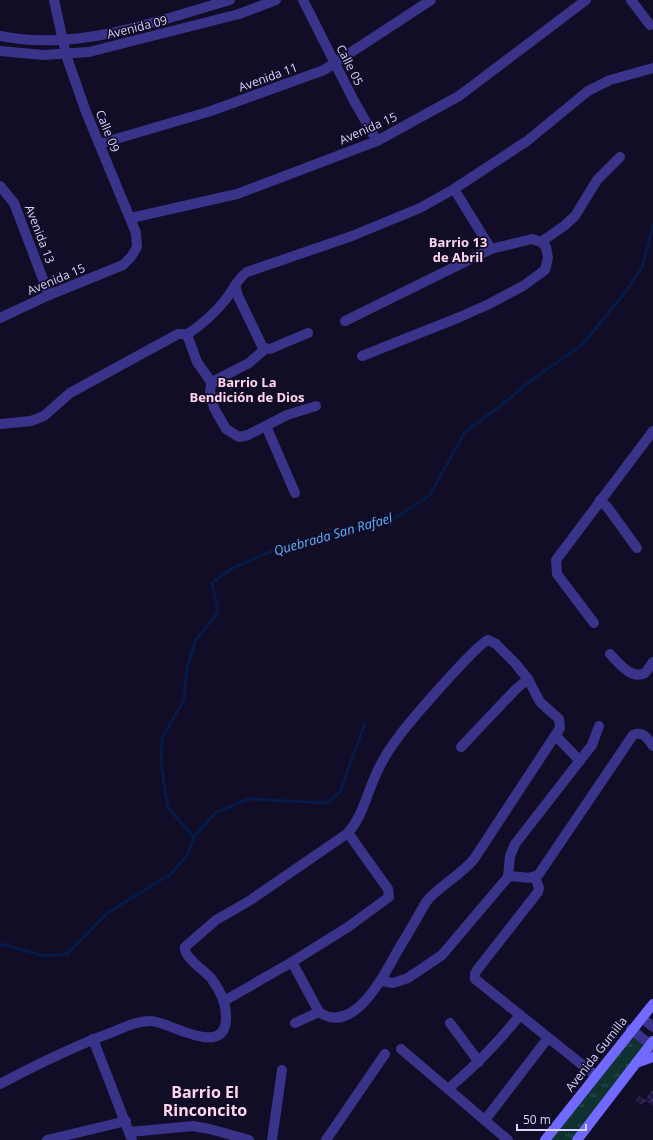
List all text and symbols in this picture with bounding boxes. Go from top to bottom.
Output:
street label: Avenida 09 [105,11,169,43]
street label: Calle 05 [332,42,368,89]
street label: Avenida 11 [236,58,300,96]
street label: Calle 09 [92,107,124,155]
street label: Avenida 15 [336,108,400,148]
street label: Avenida 13 [21,202,59,266]
district label: Barrio 13 de Abril [429,233,487,266]
street label: Avenida 15 [24,259,88,299]
district label: Barrio La Bendición de Dios [189,373,305,406]
water label: Quebrada San Rafael [272,508,395,560]
street label: Avenida Gumilla [561,1013,631,1095]
district label: Barrio El Rinconcito [163,1081,247,1121]
scale bar [517,1106,586,1132]
text: 50 m [523,1111,551,1128]

